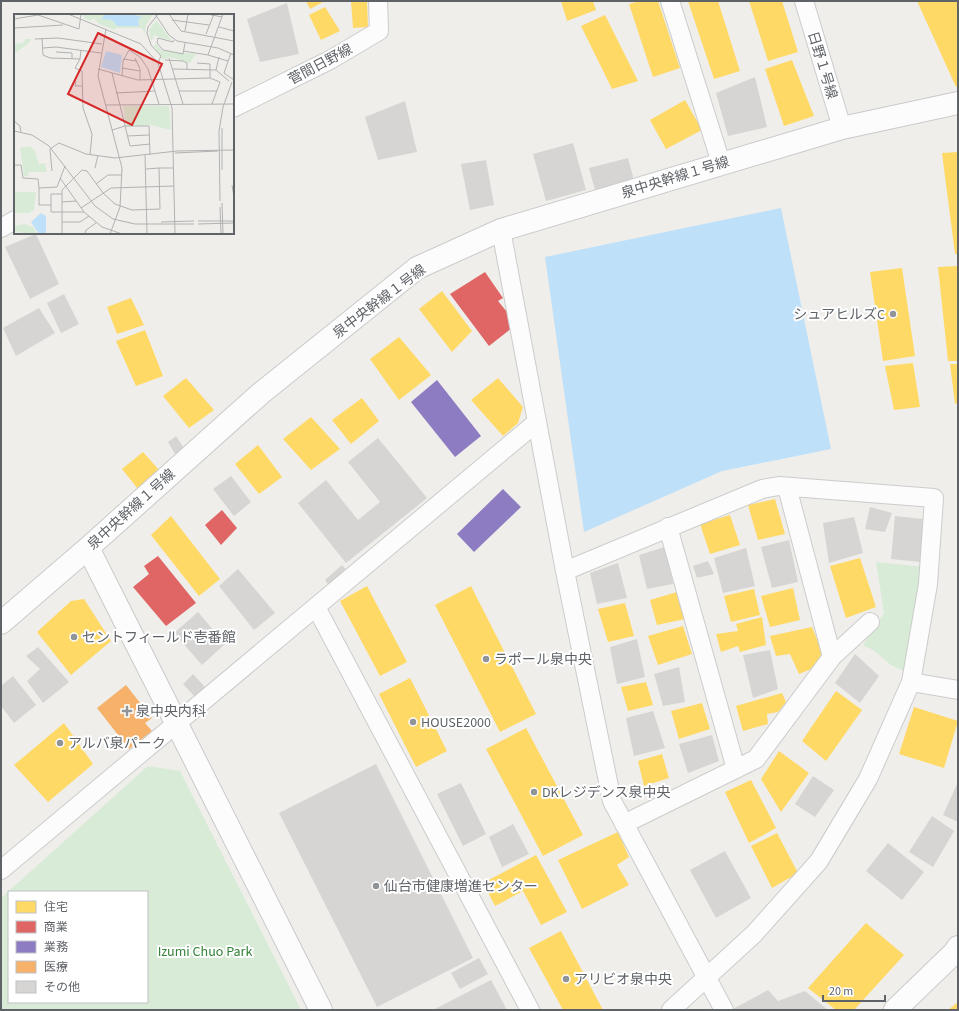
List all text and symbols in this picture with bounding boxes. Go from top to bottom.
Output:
inset map [14,14,234,234]
street label: 日野１号線 [802,29,842,102]
street label: 菅間日野線 [285,40,356,90]
street label: 泉中央幹線１号線 [619,152,732,204]
street label: 泉中央幹線１号線 [329,260,430,343]
place label: シュアヒルズC [793,305,885,325]
marker: シュアヒルズC [888,309,898,319]
street label: 泉中央幹線１号線 [83,465,180,555]
place label: セントフィールド壱番館 [82,628,236,648]
marker: セントフィールド壱番館 [69,632,79,642]
place label: ラポール泉中央 [494,650,592,670]
marker: ラポール泉中央 [481,654,491,664]
place label: 泉中央内科 [136,702,206,722]
marker: 泉中央内科 [121,705,133,717]
place label: HOUSE2000 [421,713,491,733]
marker: HOUSE2000 [408,717,418,727]
place label: アルバ泉パーク [68,734,166,754]
marker: アルバ泉パーク [55,738,65,748]
place label: DKレジデンス泉中央 [542,783,670,803]
marker: DKレジデンス泉中央 [529,787,539,797]
place label: 仙台市健康増進センター [384,877,538,897]
marker: 仙台市健康増進センター [371,881,381,891]
legend [8,891,148,1003]
text: 住宅 [44,899,68,916]
text: 商業 [44,919,68,936]
text: 業務 [44,939,68,956]
park label: Izumi Chuo Park [158,942,252,962]
text: 医療 [44,959,68,976]
place label: アリビオ泉中央 [574,970,672,990]
marker: アリビオ泉中央 [561,974,571,984]
scale bar [823,977,885,1003]
text: その他 [44,979,80,996]
text: 20 m [829,983,853,1000]

